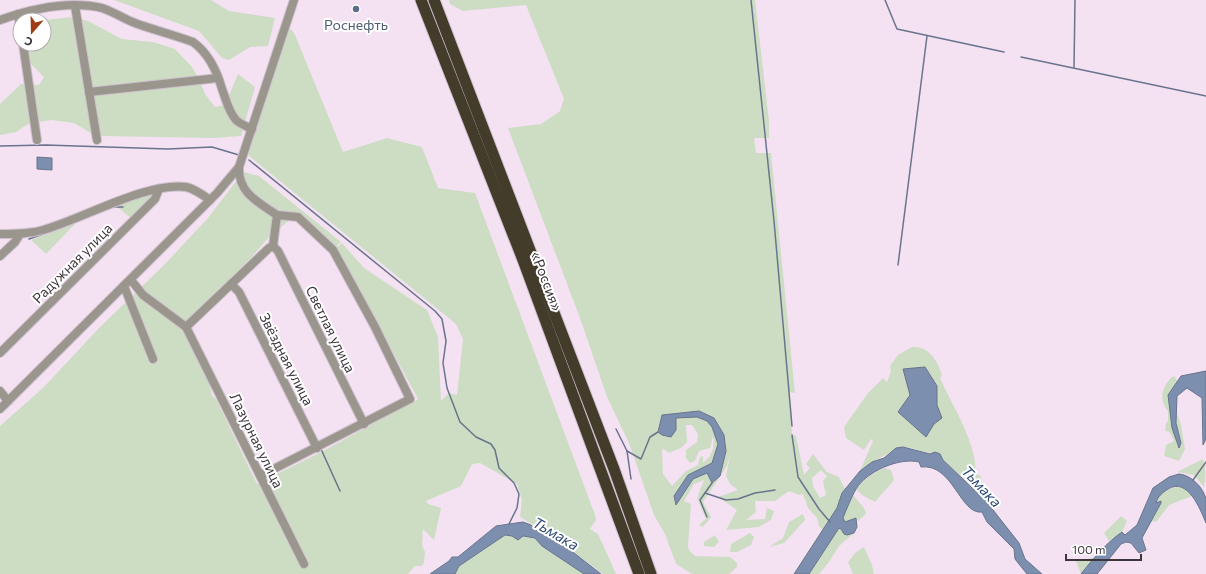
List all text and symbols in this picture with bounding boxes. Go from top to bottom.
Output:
marker: Роснефть [351,4,361,14]
north arrow [12,12,52,52]
place label: Роснефть [324,16,388,33]
text: С [22,34,34,49]
street label: Радужная улица [28,219,116,307]
street label: «Россия» [528,249,566,313]
street label: Светлая улица [303,283,359,375]
street label: Звёздная улица [256,310,318,408]
street label: Лазурная улица [227,390,287,490]
water label: Тьмака [958,461,1006,511]
water label: Тьмака [530,513,582,553]
scale bar [1066,536,1141,562]
text: 100 m [1072,542,1106,556]

